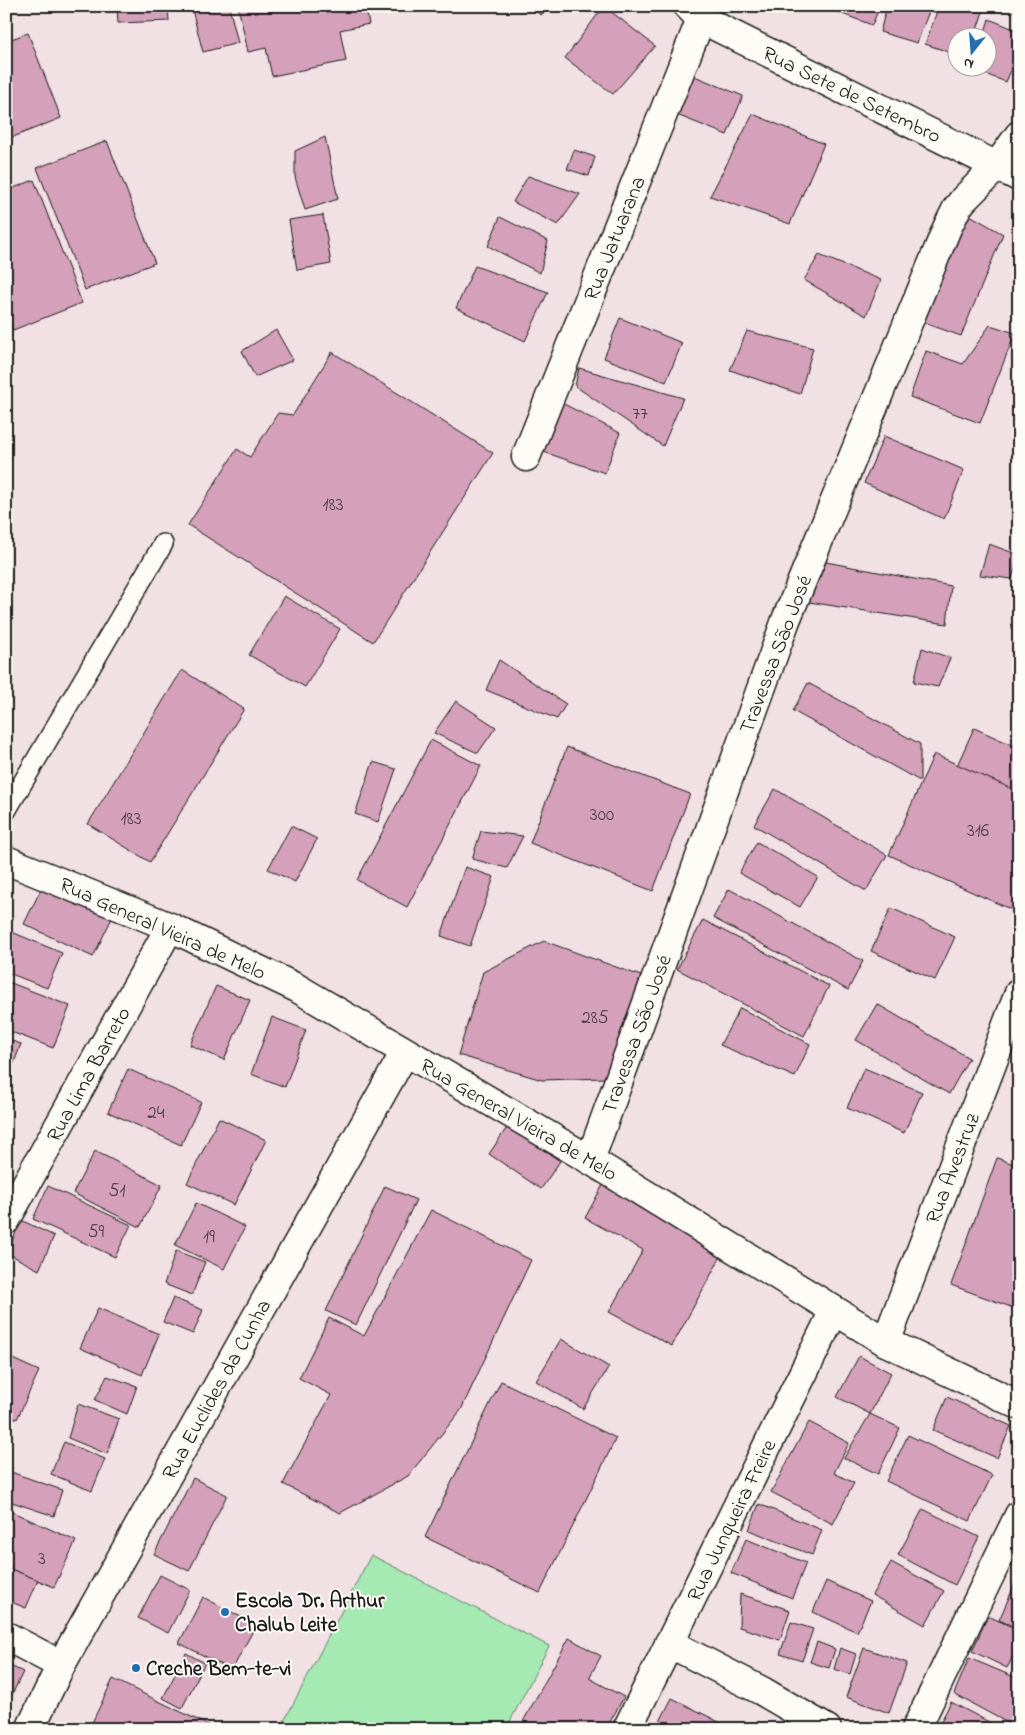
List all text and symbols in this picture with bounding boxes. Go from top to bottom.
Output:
north arrow [948,28,998,78]
street label: Rua Sete de Setembro [757,39,946,152]
text: N [961,52,976,74]
street label: Rua Jatuarana [577,172,654,305]
house number: 77 [632,401,648,428]
house number: 183 [322,492,344,519]
street label: Travessa São José [733,571,821,738]
house number: 300 [590,802,614,829]
house number: 183 [120,806,142,833]
house number: 316 [967,818,989,845]
street label: Rua General Vieira de Melo [54,871,270,989]
street label: Travessa São José [595,950,681,1119]
street label: Rua Lima Barreto [40,1002,139,1148]
house number: 285 [581,1005,609,1032]
street label: Rua General Vieira de Melo [414,1052,622,1190]
house number: 24 [147,1100,165,1127]
street label: Rua Avestruz [919,1109,989,1228]
house number: 51 [109,1178,125,1205]
house number: 59 [88,1219,105,1246]
house number: 19 [203,1224,215,1251]
street label: Rua Euclides da Cunha [156,1294,280,1486]
street label: Rua Junqueira Freire [680,1434,785,1607]
house number: 3 [38,1546,46,1573]
place label: Escola Dr. Arthur Chalub Leite [235,1587,385,1641]
marker: Escola Dr. Arthur Chalub Leite [219,1606,231,1618]
place label: Creche Bem-te-vi [146,1655,292,1685]
marker: Creche Bem-te-vi [130,1662,142,1674]

